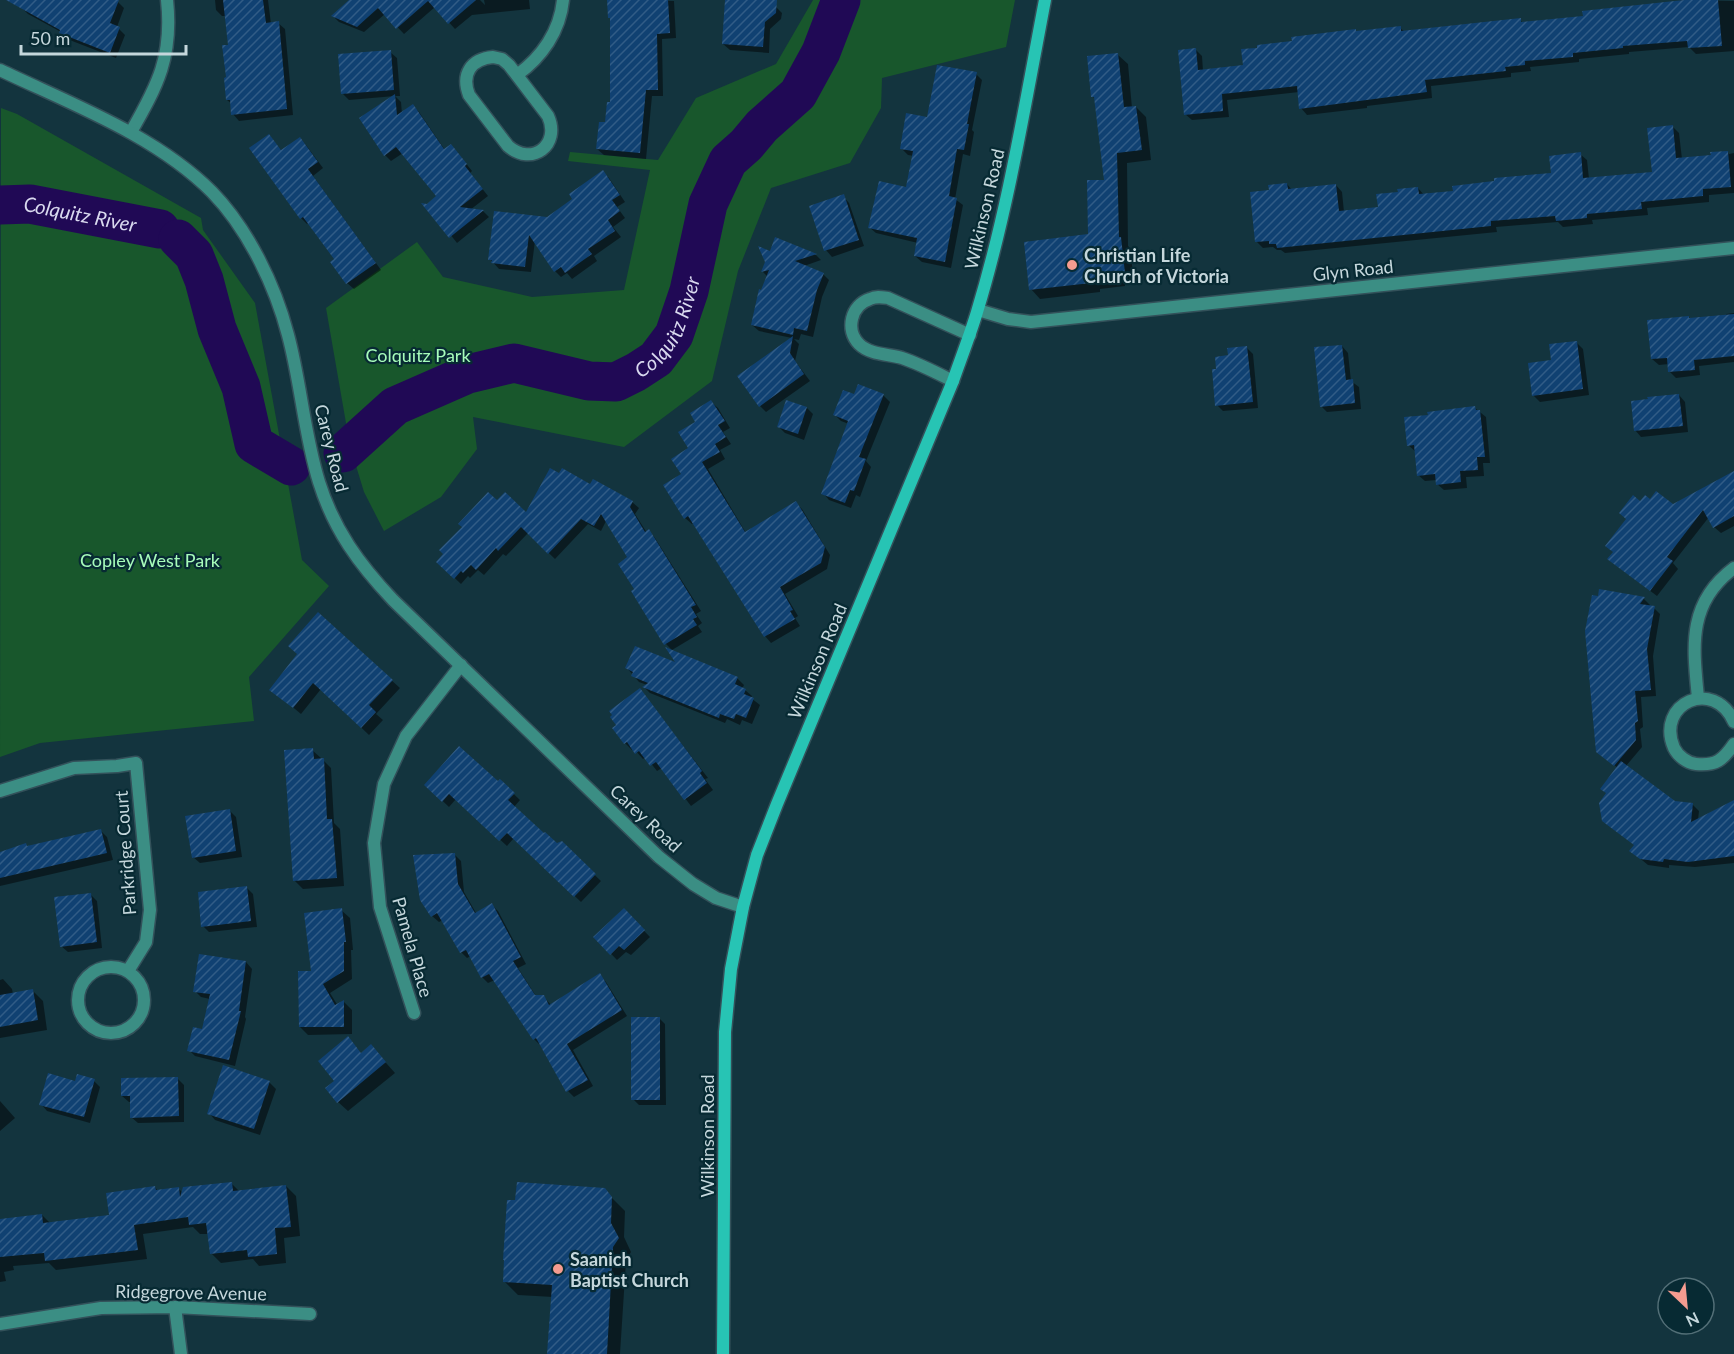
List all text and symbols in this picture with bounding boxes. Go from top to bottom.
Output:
scale bar [21,18,186,56]
text: 50 m [30,27,70,49]
street label: Wilkinson Road [959,146,1009,272]
water label: Colquitz River [23,192,140,236]
place label: Christian Life Church of Victoria [1084,244,1229,287]
street label: Glyn Road [1311,255,1395,285]
marker: Christian Life Church of Victoria [1065,258,1079,272]
water label: Colquitz River [629,273,704,382]
park label: Colquitz Park [365,344,471,366]
street label: Carey Road [310,402,354,494]
park label: Copley West Park [80,549,221,571]
street label: Wilkinson Road [783,600,851,722]
street label: Carey Road [606,779,686,857]
street label: Parkridge Court [110,790,140,916]
street label: Pamela Place [388,894,438,1000]
street label: Wilkinson Road [696,1074,718,1198]
place label: Saanich Baptist Church [570,1248,689,1291]
marker: Saanich Baptist Church [551,1262,565,1276]
north arrow [1656,1276,1716,1336]
street label: Ridgegrove Avenue [115,1280,267,1304]
text: N [1683,1309,1702,1331]

